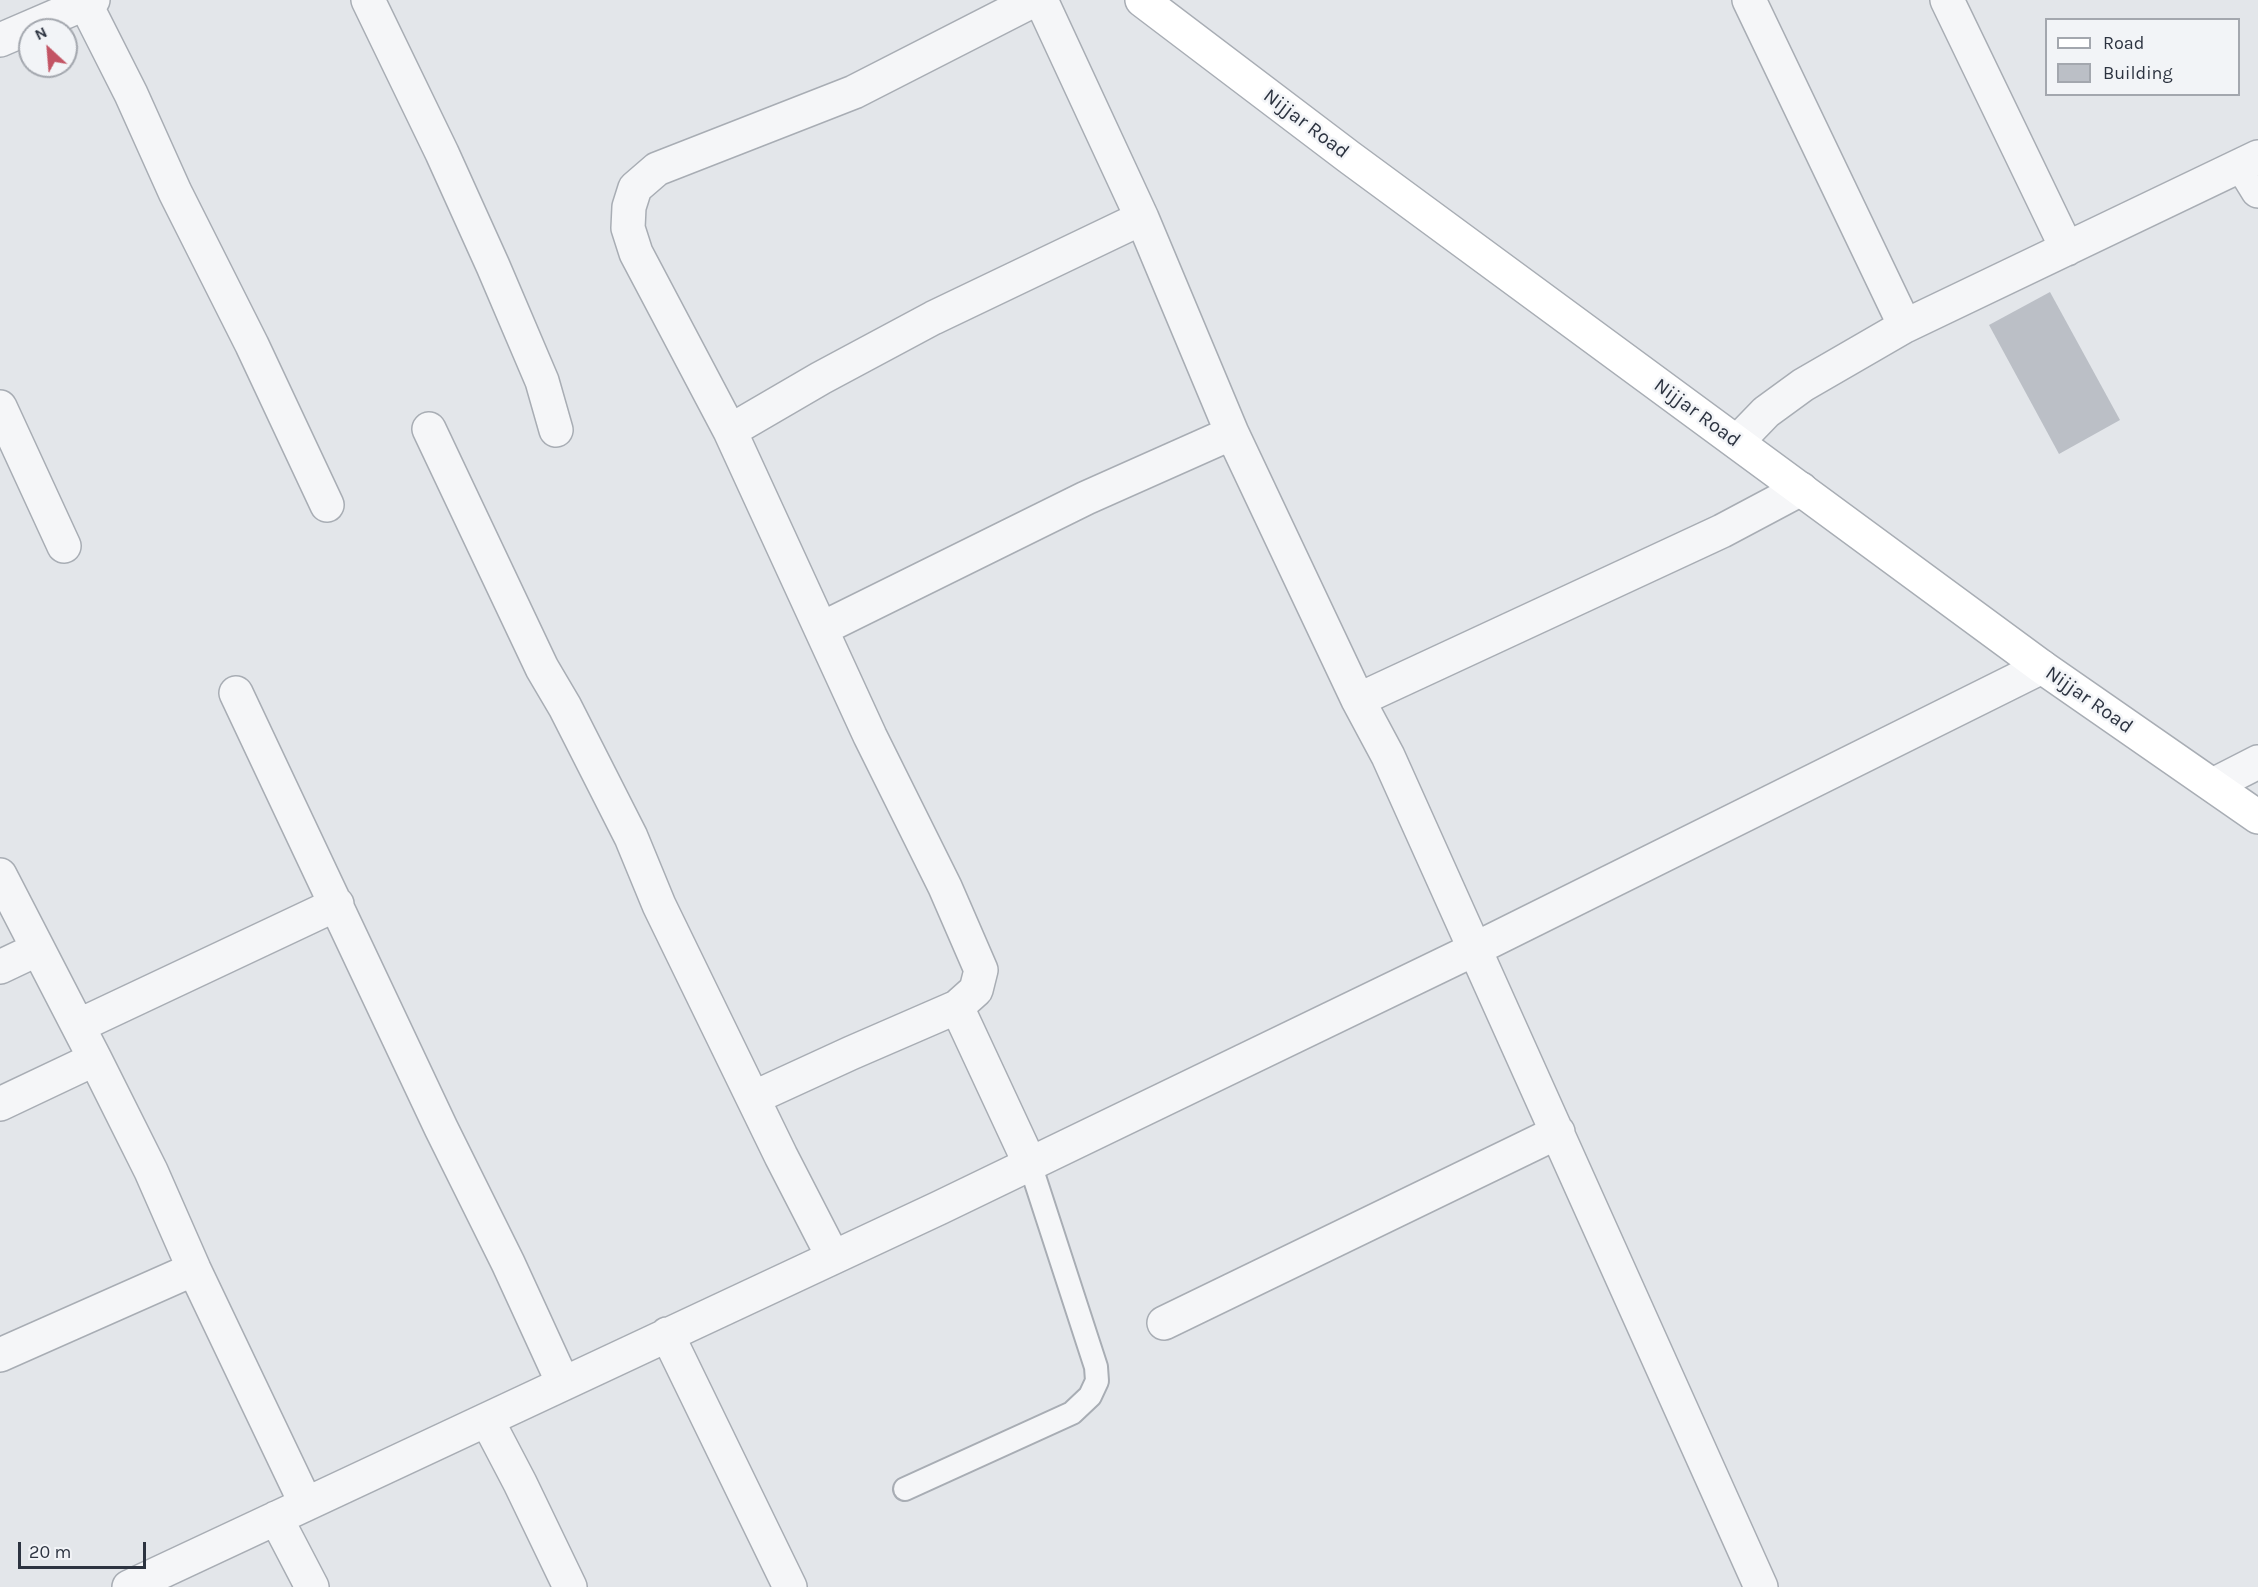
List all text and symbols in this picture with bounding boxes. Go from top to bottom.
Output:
north arrow [18,18,78,78]
legend [2045,18,2240,96]
text: N [31,22,50,44]
text: Road [2103,32,2144,54]
text: Building [2103,62,2173,84]
street label: Nijjar Road [1258,84,1354,164]
street label: Nijjar Road [1649,374,1745,452]
street label: Nijjar Road [2041,661,2137,739]
scale bar [21,1530,148,1568]
text: 20 m [29,1541,71,1563]

